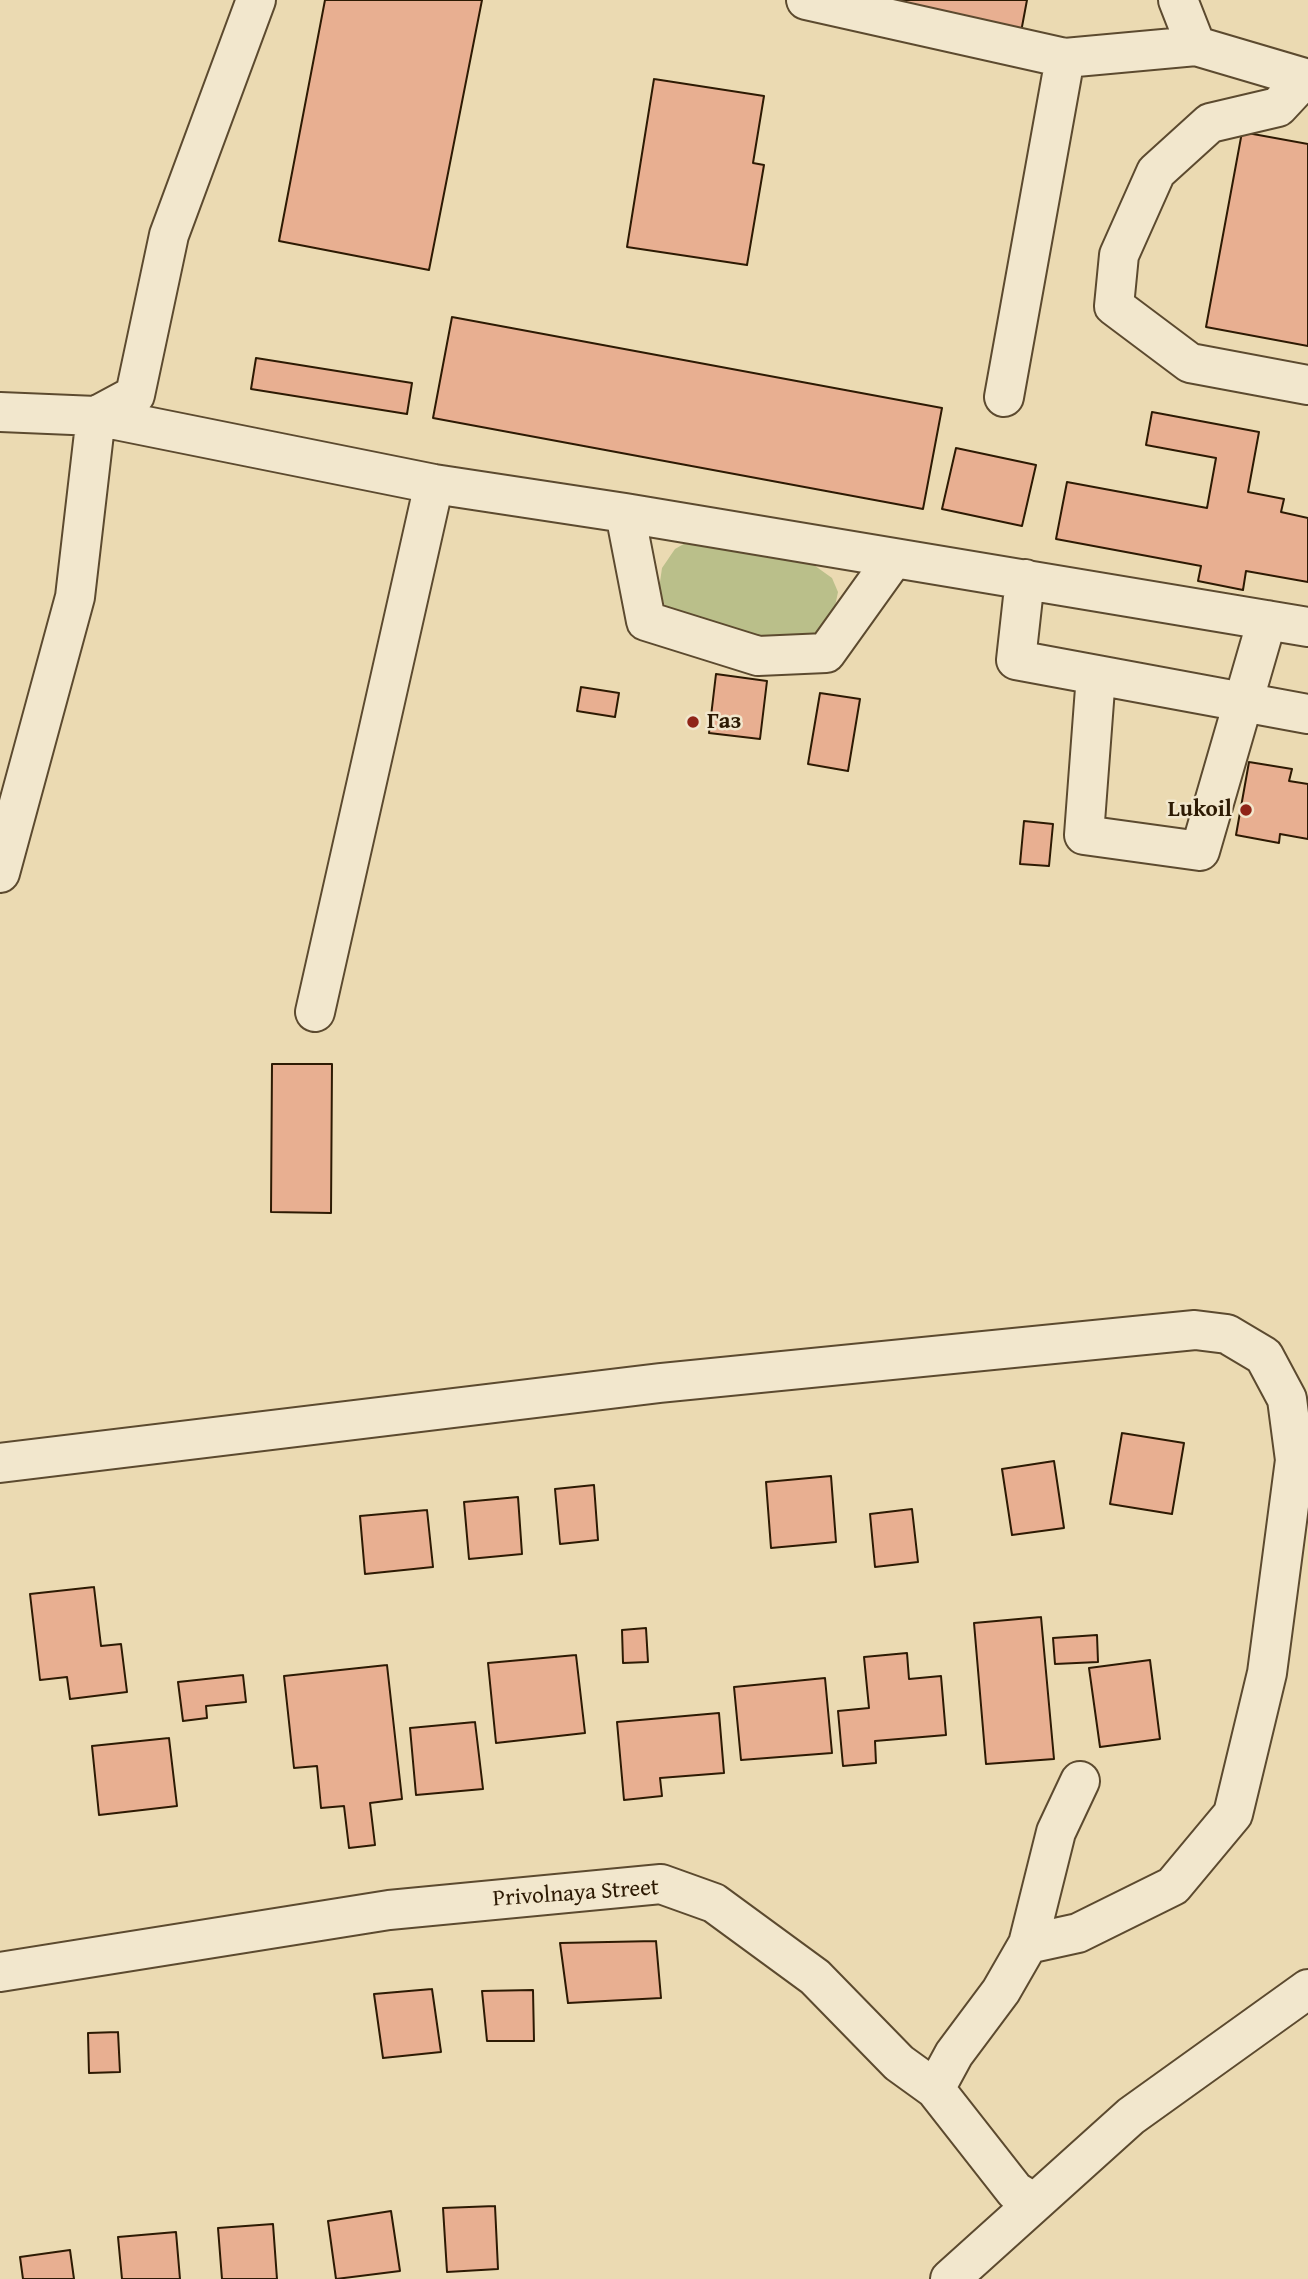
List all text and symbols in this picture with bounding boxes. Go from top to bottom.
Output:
place label: Газ [707,708,742,736]
marker: Газ [685,714,701,730]
place label: Lukoil [1168,796,1232,824]
marker: Lukoil [1238,802,1254,818]
street label: Privolnaya Street [492,1874,660,1914]

